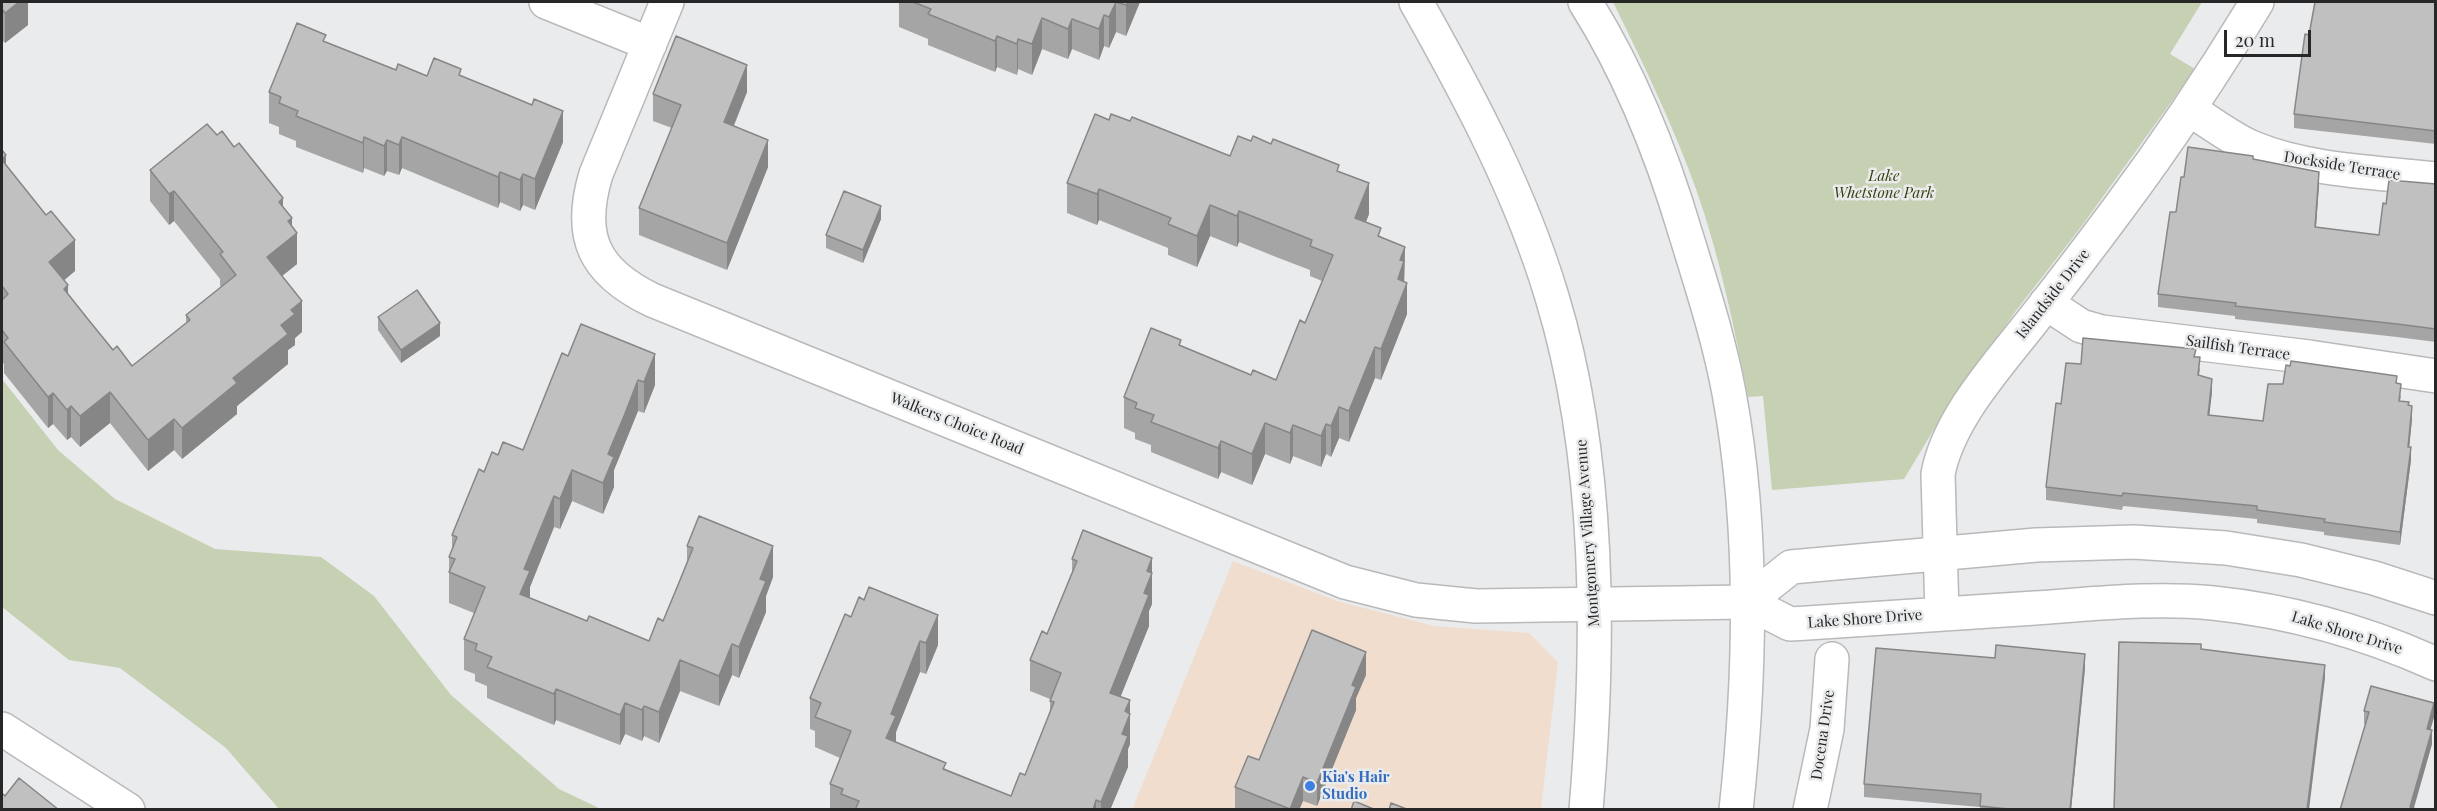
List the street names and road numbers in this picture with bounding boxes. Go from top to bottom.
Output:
street label: Dockside Terrace [2282,148,2402,184]
street label: Islandside Drive [2012,246,2094,342]
street label: Sailfish Terrace [2185,332,2291,364]
street label: Walkers Choice Road [888,389,1026,459]
street label: Montgomery Village Avenue [1572,439,1604,627]
street label: Lake Shore Drive [1807,606,1923,632]
street label: Lake Shore Drive [2289,608,2405,658]
street label: Docena Drive [1808,689,1838,781]

